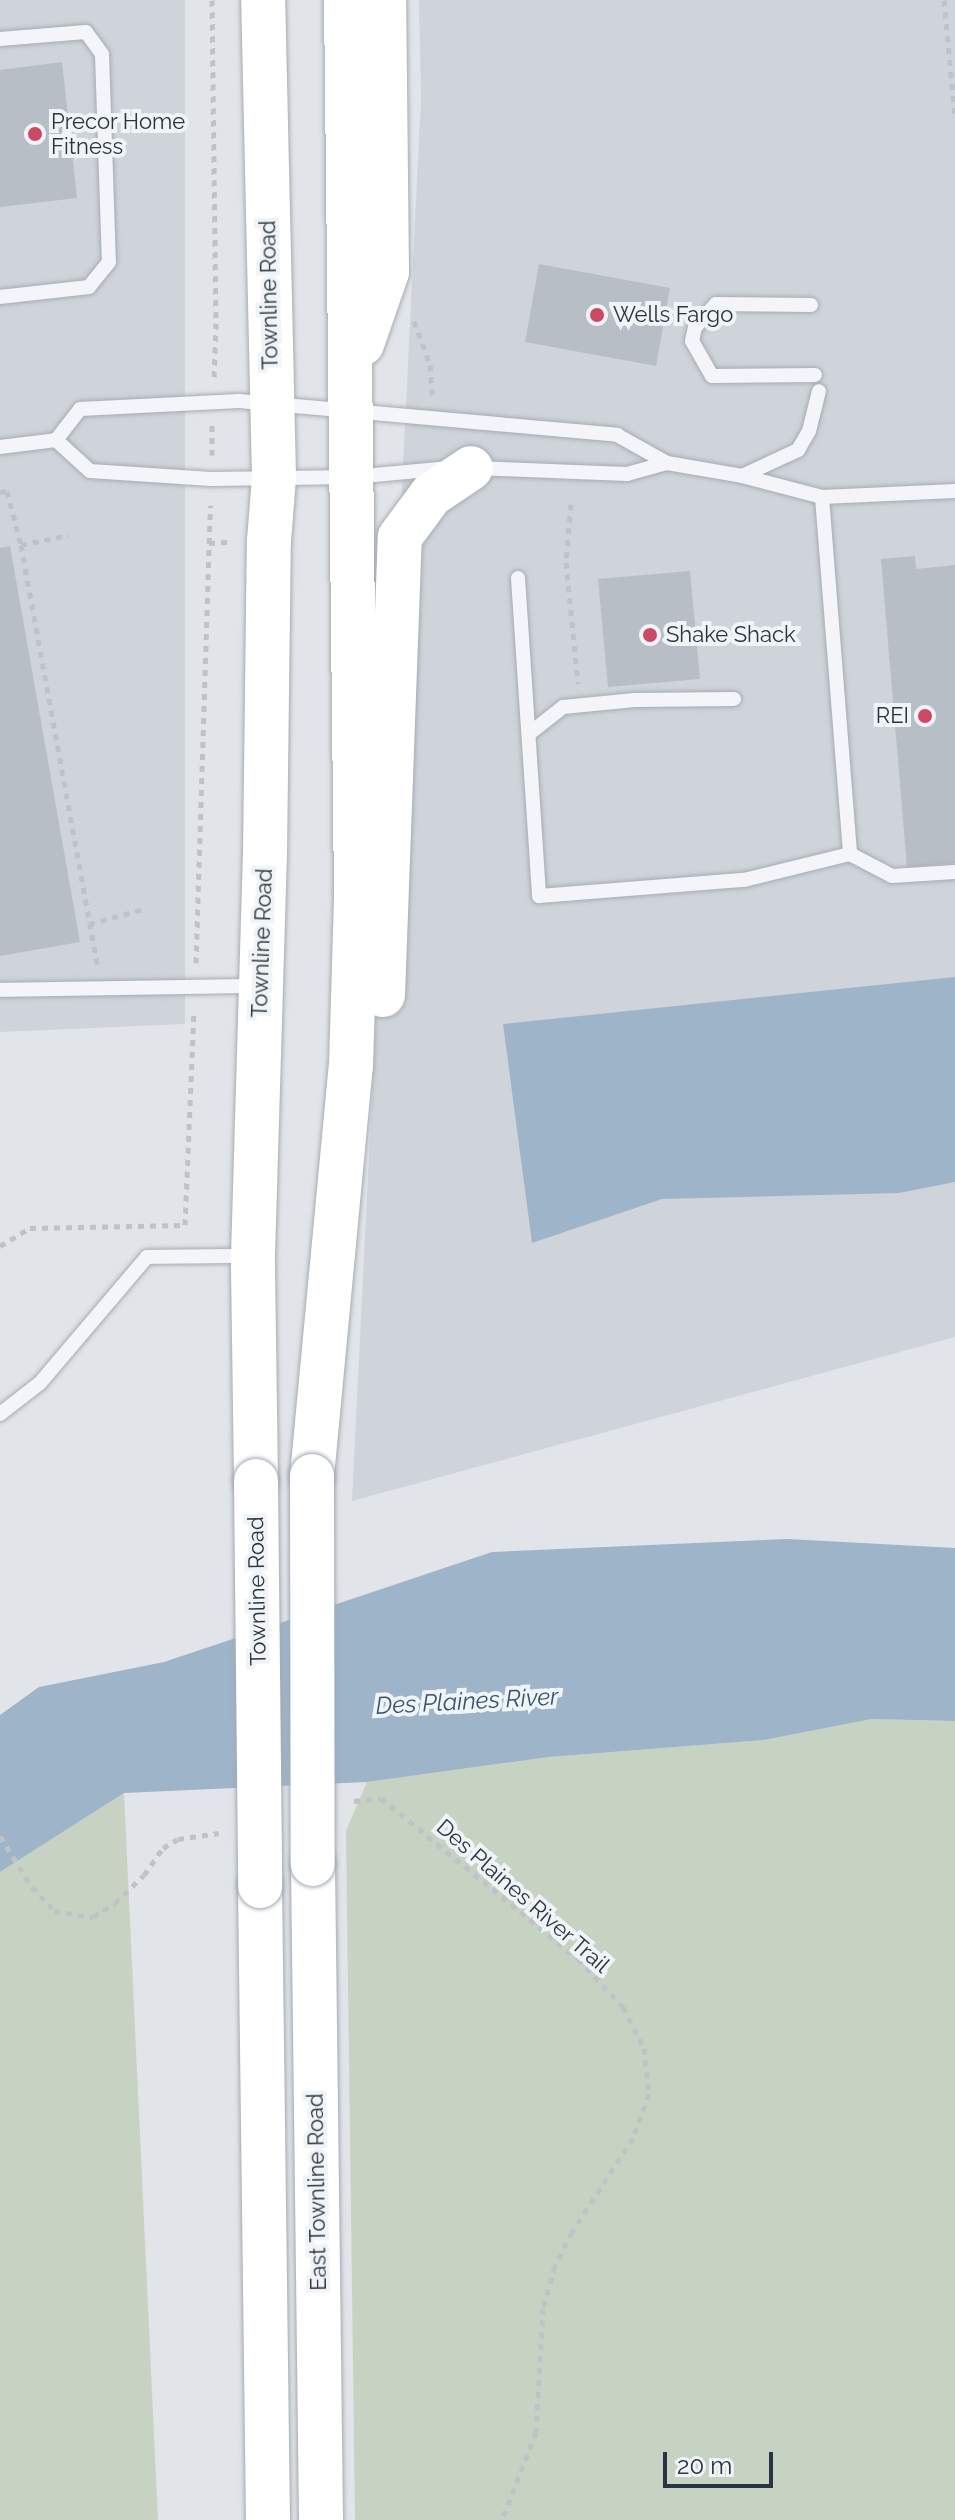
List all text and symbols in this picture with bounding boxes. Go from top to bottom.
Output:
place label: Precor Home Fitness [51,108,186,160]
marker: Precor Home Fitness [26,125,44,143]
street label: Townline Road [254,220,284,370]
place label: Wells Fargo [613,302,733,328]
marker: Wells Fargo [588,306,606,324]
place label: Shake Shack [666,622,796,648]
marker: Shake Shack [641,626,659,644]
place label: REI [876,703,909,729]
marker: REI [916,707,934,725]
street label: Townline Road [246,868,278,1018]
street label: Townline Road [242,1516,272,1666]
water label: Des Plaines River [375,1682,559,1720]
street label: Des Plaines River Trail [431,1813,615,1979]
street label: East Townline Road [302,2093,332,2291]
scale bar [667,2436,777,2486]
text: 20 m [677,2451,732,2480]

